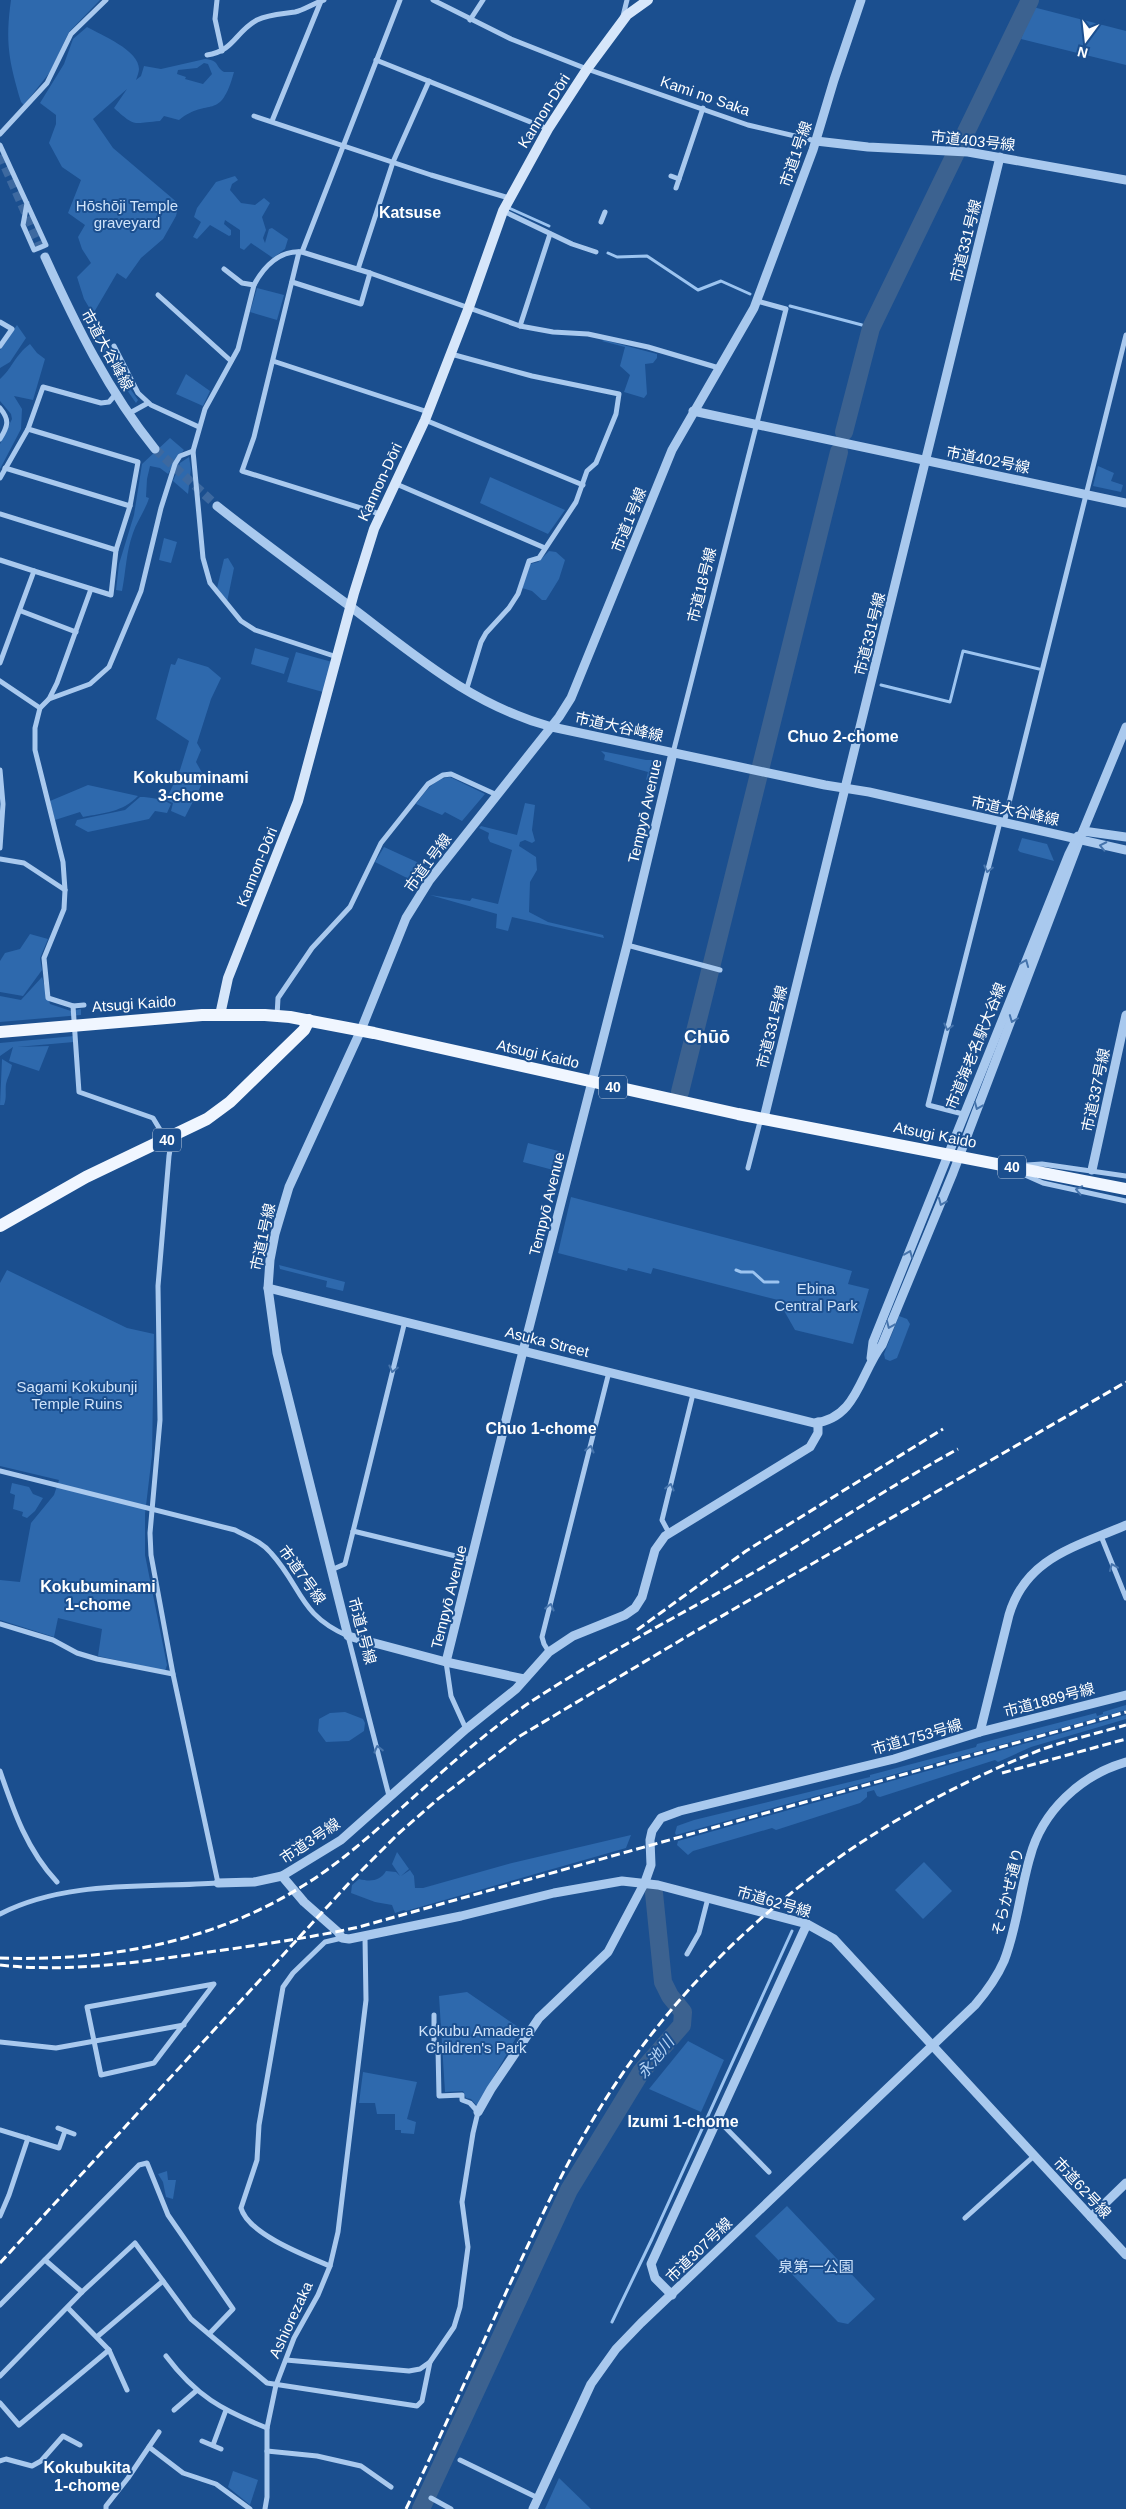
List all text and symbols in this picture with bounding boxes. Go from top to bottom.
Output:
north arrow [1061,15,1111,65]
text: N [1076,44,1090,62]
street label: Kannon-Dōri [514,71,573,151]
street label: Kami no Saka [658,72,753,119]
street label: 市道1号線 [776,119,815,189]
street label: 市道403号線 [930,128,1016,153]
park label: Hōshōji Temple graveyard [76,197,178,231]
street label: 市道331号線 [947,198,984,284]
district label: Katsuse [379,204,441,221]
street label: 市道大谷峰線 [78,306,137,393]
street label: Kannon-Dōri [354,440,405,524]
street label: 市道402号線 [945,443,1031,476]
street label: 市道1号線 [608,485,649,555]
street label: 市道18号線 [684,546,719,624]
street label: 市道331号線 [851,591,888,677]
street label: 市道大谷峰線 [573,709,665,744]
district label: Chuo 2-chome [787,728,899,745]
street label: Tempyō Avenue [624,757,665,865]
district label: Kokubuminami 3-chome [133,769,249,804]
street label: 市道大谷峰線 [969,793,1061,828]
street label: Kannon-Dōri [233,825,280,909]
street label: 市道1号線 [401,830,455,895]
one-way arrow [1099,841,1108,851]
one-way arrow [983,865,994,874]
one-way arrow [1019,959,1029,967]
street label: 市道海老名駅大谷線 [942,980,1009,1112]
street label: 市道331号線 [753,984,790,1070]
street label: Atsugi Kaido [91,992,177,1015]
one-way arrow [1008,1014,1018,1022]
one-way arrow [943,1022,954,1031]
district label: Chūō [684,1027,730,1047]
street label: Atsugi Kaido [495,1036,581,1071]
street label: 市道337号線 [1078,1047,1113,1133]
road number: 40 [599,1076,627,1098]
one-way arrow [974,1101,984,1110]
street label: Atsugi Kaido [892,1118,978,1151]
road number: 40 [153,1128,181,1152]
street label: Tempyō Avenue [525,1150,568,1258]
road number: 40 [998,1156,1026,1178]
one-way arrow [1074,1185,1083,1195]
one-way arrow [937,1197,947,1205]
street label: 市道1号線 [247,1202,278,1272]
one-way arrow [903,1250,913,1259]
park label: Ebina Central Park [774,1280,858,1314]
one-way arrow [886,1320,897,1329]
street label: Asuka Street [503,1323,592,1360]
one-way arrow [388,1364,399,1373]
park label: Sagami Kokubunji Temple Ruins [17,1378,137,1412]
district label: Chuo 1-chome [485,1420,597,1437]
one-way arrow [584,1445,594,1453]
one-way arrow [664,1484,674,1492]
street label: 市道7号線 [275,1542,329,1607]
street label: Tempyō Avenue [427,1543,470,1651]
one-way arrow [1109,1563,1120,1572]
district label: Kokubuminami 1-chome [40,1578,156,1613]
street label: 市道1号線 [345,1596,380,1666]
one-way arrow [544,1602,555,1611]
street label: 市道1889号線 [1002,1679,1096,1720]
street label: 市道1753号線 [870,1715,964,1758]
one-way arrow [373,1744,384,1753]
street label: 市道3号線 [277,1814,343,1867]
street label: そらかぜ通り [988,1846,1027,1938]
street label: 市道62号線 [735,1883,813,1920]
park label: Kokubu Amadera Children's Park [418,2022,534,2056]
water label: 永池川 [634,2032,678,2081]
district label: Izumi 1-chome [627,2113,739,2130]
street label: 市道62号線 [1050,2154,1115,2221]
street label: 市道307号線 [662,2214,735,2285]
park label: 泉第一公園 [778,2258,854,2275]
street label: Ashiorezaka [265,2278,316,2361]
district label: Kokubukita 1-chome [43,2459,131,2494]

